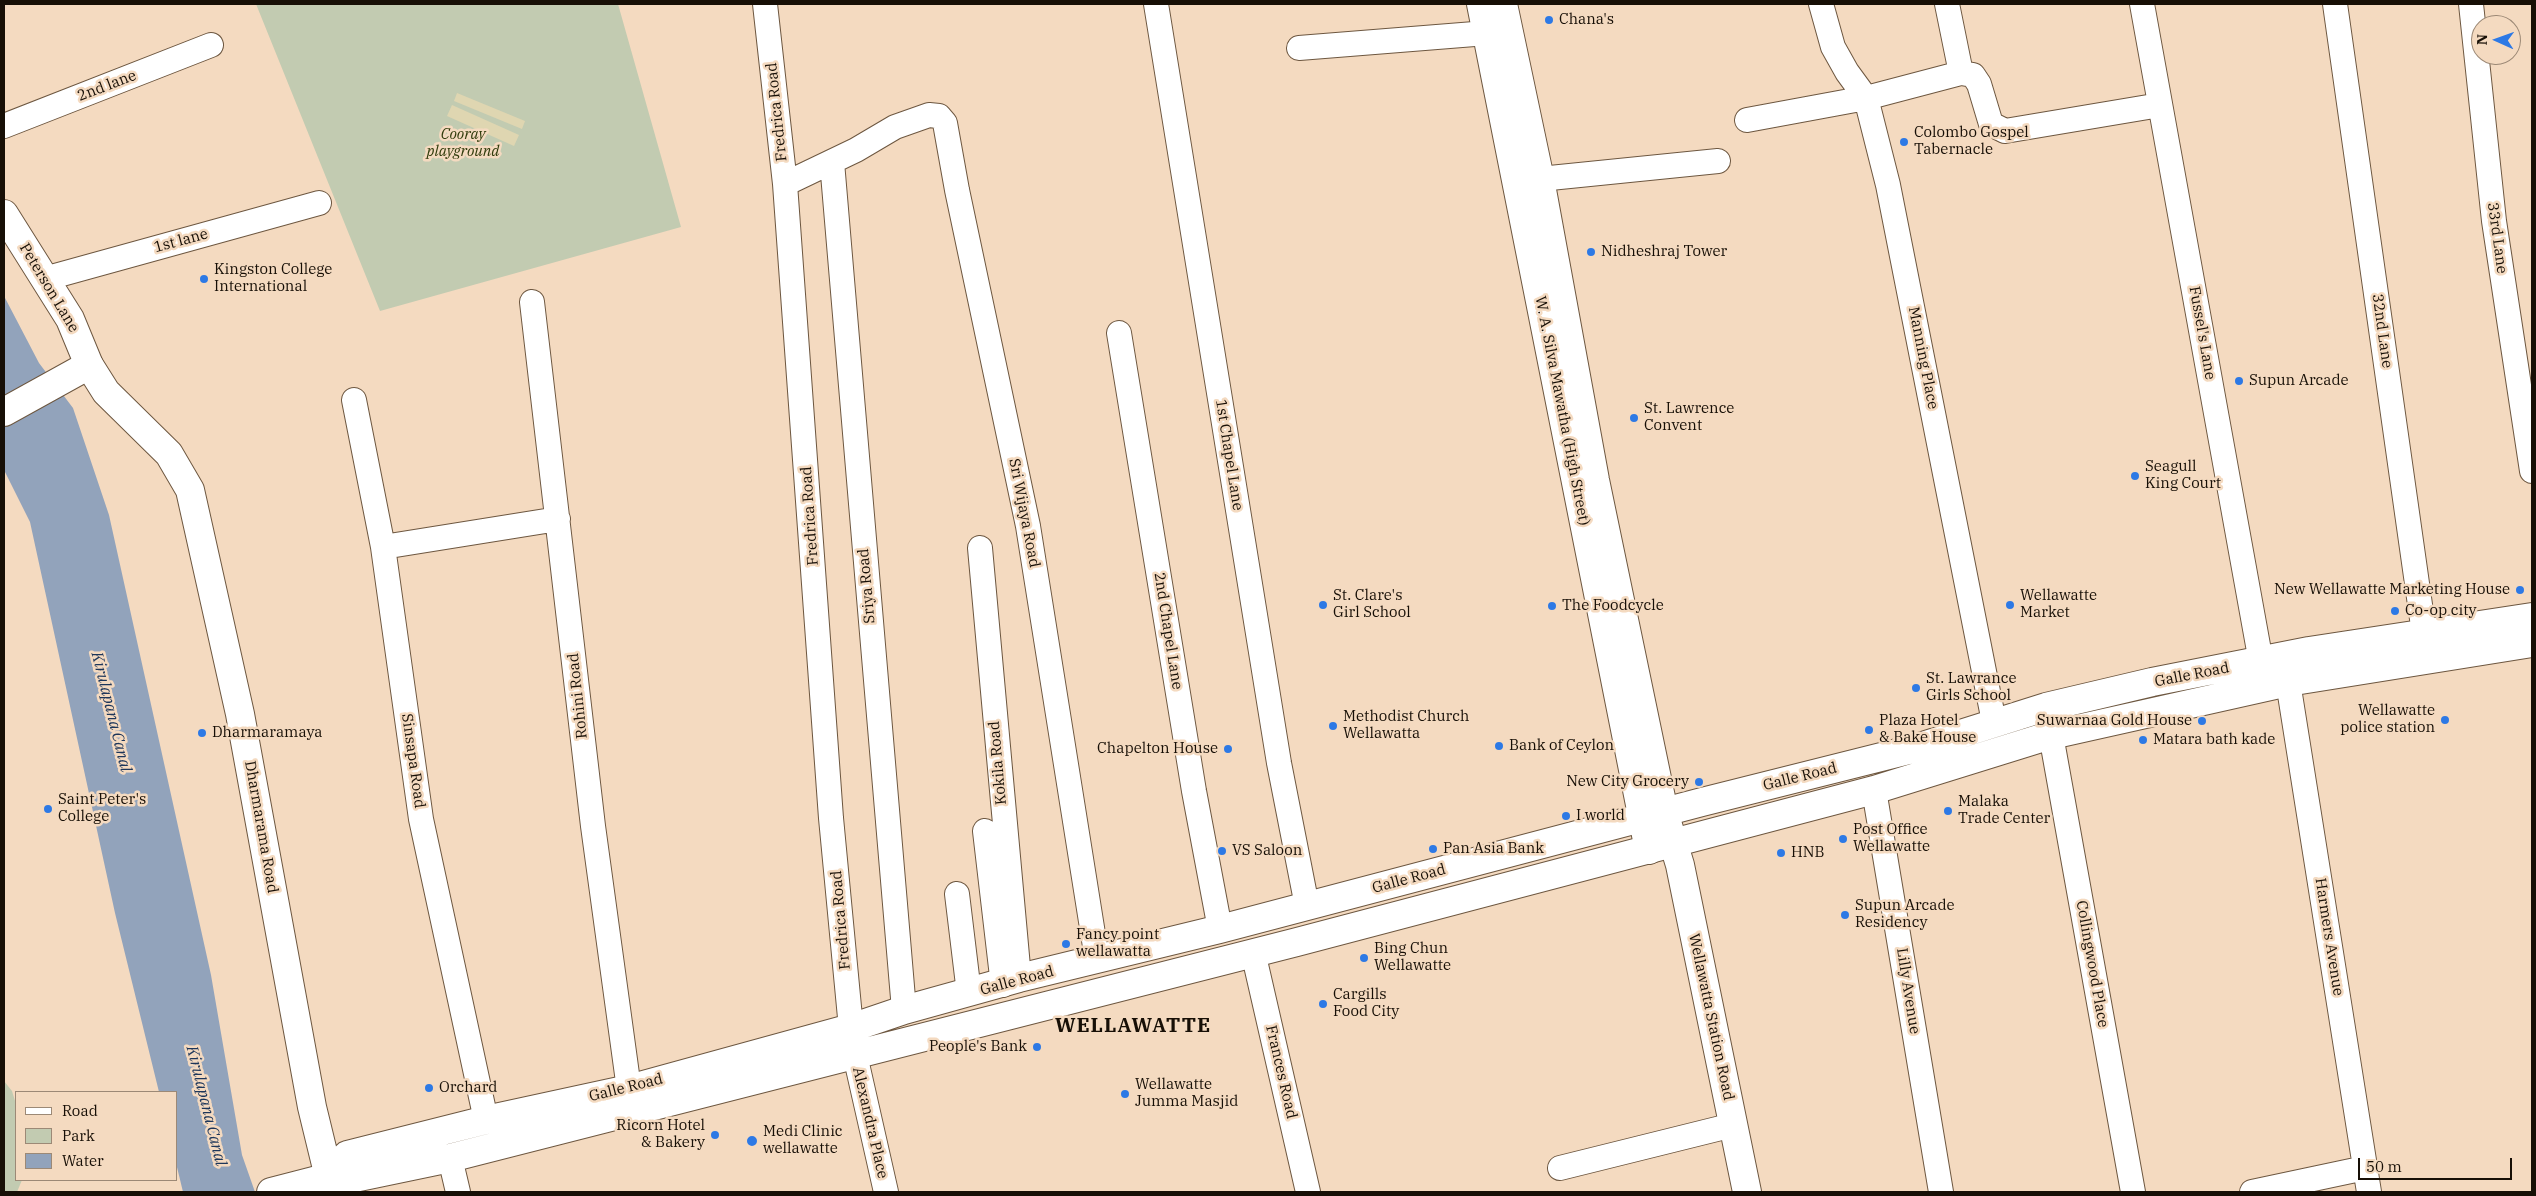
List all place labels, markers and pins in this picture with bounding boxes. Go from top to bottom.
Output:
place label: Chana's [1559,11,1614,29]
marker: Chana's [1543,14,1555,26]
place label: Colombo Gospel Tabernacle [1914,124,2029,159]
marker: Colombo Gospel Tabernacle [1898,136,1910,148]
place label: Nidheshraj Tower [1601,243,1727,261]
marker: Nidheshraj Tower [1585,246,1597,258]
place label: Kingston College International [214,261,332,296]
marker: Kingston College International [198,273,210,285]
place label: Supun Arcade [2249,372,2349,390]
marker: Supun Arcade [2233,375,2245,387]
place label: St. Lawrence Convent [1644,400,1734,435]
marker: St. Lawrence Convent [1628,412,1640,424]
place label: Seagull King Court [2145,458,2221,493]
marker: Seagull King Court [2129,470,2141,482]
place label: New Wellawatte Marketing House [2274,581,2510,599]
marker: New Wellawatte Marketing House [2514,584,2526,596]
place label: St. Clare's Girl School [1333,587,1411,622]
place label: Wellawatte Market [2020,587,2097,622]
place label: The Foodcycle [1562,597,1664,615]
marker: St. Clare's Girl School [1317,599,1329,611]
marker: Wellawatte Market [2004,599,2016,611]
marker: The Foodcycle [1546,600,1558,612]
place label: Co-op city [2405,602,2476,620]
marker: Co-op city [2389,605,2401,617]
place label: St. Lawrance Girls School [1926,670,2016,705]
marker: St. Lawrance Girls School [1910,682,1922,694]
place label: Wellawatte police station [2340,702,2435,737]
place label: Methodist Church Wellawatta [1343,708,1469,743]
place label: Plaza Hotel & Bake House [1879,712,1976,747]
place label: Suwarnaa Gold House [2037,712,2192,730]
marker: Wellawatte police station [2439,714,2451,726]
marker: Suwarnaa Gold House [2196,715,2208,727]
marker: Methodist Church Wellawatta [1327,720,1339,732]
place label: Dharmaramaya [212,724,322,742]
marker: Plaza Hotel & Bake House [1863,724,1875,736]
marker: Dharmaramaya [196,727,208,739]
place label: Matara bath kade [2153,731,2275,749]
marker: Matara bath kade [2137,734,2149,746]
place label: Bank of Ceylon [1509,737,1614,755]
place label: Chapelton House [1097,740,1218,758]
marker: Bank of Ceylon [1493,740,1505,752]
marker: Chapelton House [1222,743,1234,755]
place label: New City Grocery [1566,773,1689,791]
marker: New City Grocery [1693,776,1705,788]
place label: Saint Peter's College [58,791,146,826]
place label: Malaka Trade Center [1958,793,2050,828]
marker: Saint Peter's College [42,803,54,815]
marker: Malaka Trade Center [1942,805,1954,817]
place label: I world [1576,807,1625,825]
marker: I world [1560,810,1572,822]
place label: Post Office Wellawatte [1853,821,1930,856]
marker: Post Office Wellawatte [1837,833,1849,845]
place label: Pan Asia Bank [1443,840,1544,858]
place label: VS Saloon [1232,842,1302,860]
marker: Pan Asia Bank [1427,843,1439,855]
place label: HNB [1791,844,1825,862]
marker: VS Saloon [1216,845,1228,857]
marker: HNB [1775,847,1787,859]
place label: Supun Arcade Residency [1855,897,1955,932]
marker: Supun Arcade Residency [1839,909,1851,921]
place label: Fancy point wellawatta [1076,926,1159,961]
marker: Fancy point wellawatta [1060,938,1072,950]
place label: Bing Chun Wellawatte [1374,940,1451,975]
marker: Bing Chun Wellawatte [1358,952,1370,964]
place label: Cargills Food City [1333,986,1399,1021]
marker: Cargills Food City [1317,998,1329,1010]
place label: People's Bank [929,1038,1027,1056]
marker: People's Bank [1031,1041,1043,1053]
place label: Wellawatte Jumma Masjid [1135,1076,1238,1111]
place label: Orchard [439,1079,497,1097]
marker: Orchard [423,1082,435,1094]
marker: Wellawatte Jumma Masjid [1119,1088,1131,1100]
place label: Ricorn Hotel & Bakery [616,1117,705,1152]
place label: Medi Clinic wellawatte [763,1123,843,1158]
marker: Ricorn Hotel & Bakery [709,1129,721,1141]
marker: Medi Clinic wellawatte [745,1134,759,1148]

